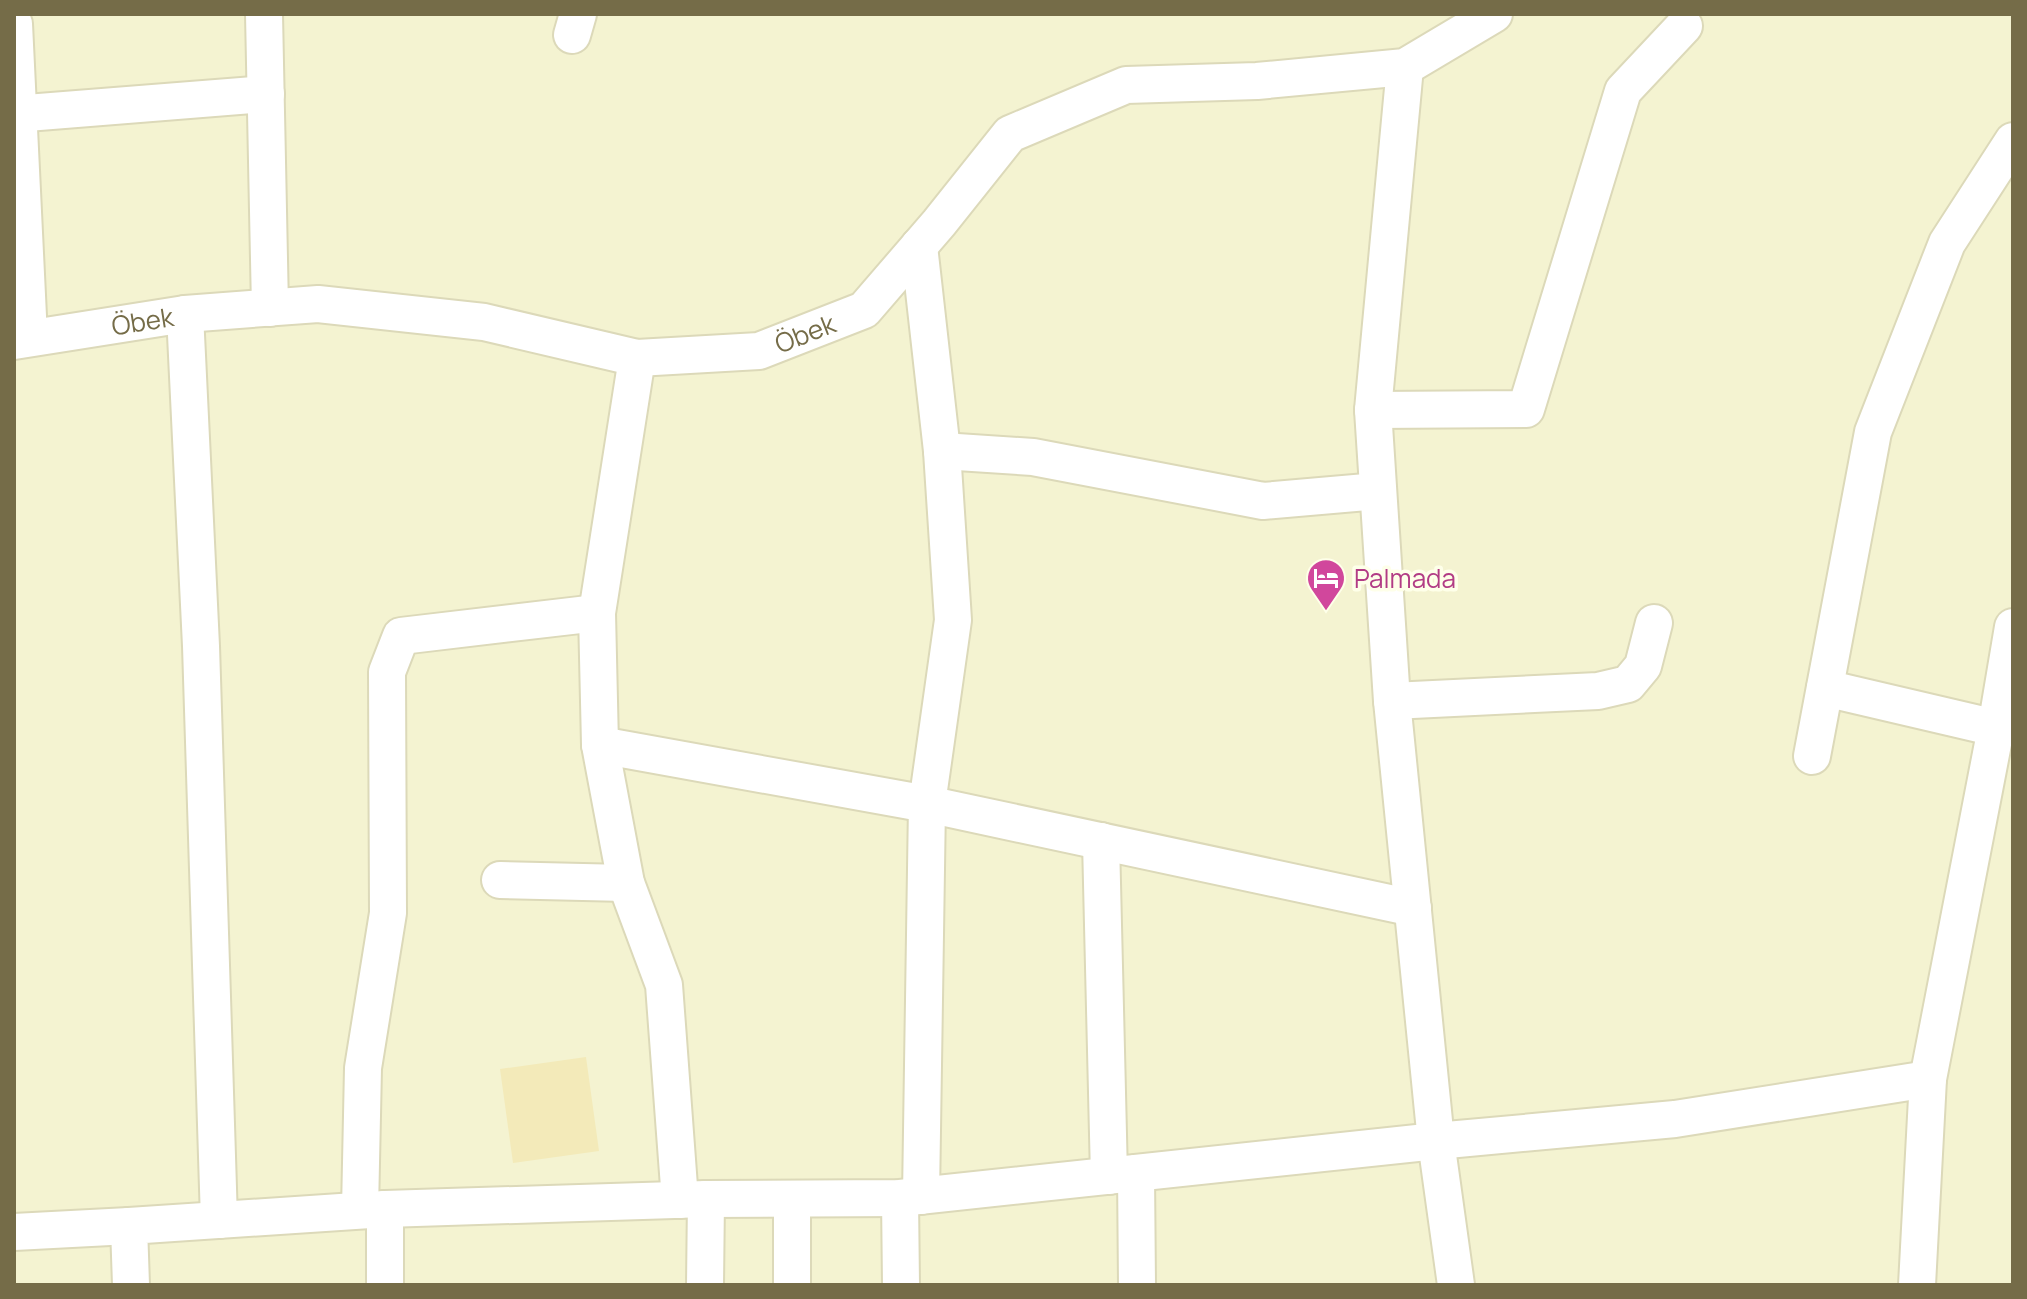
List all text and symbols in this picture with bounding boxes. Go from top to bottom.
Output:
street label: Öbek [109,298,177,343]
street label: Öbek [769,305,841,361]
hotel icon: Palmada [1305,557,1347,612]
place label: Palmada [1354,560,1456,596]

